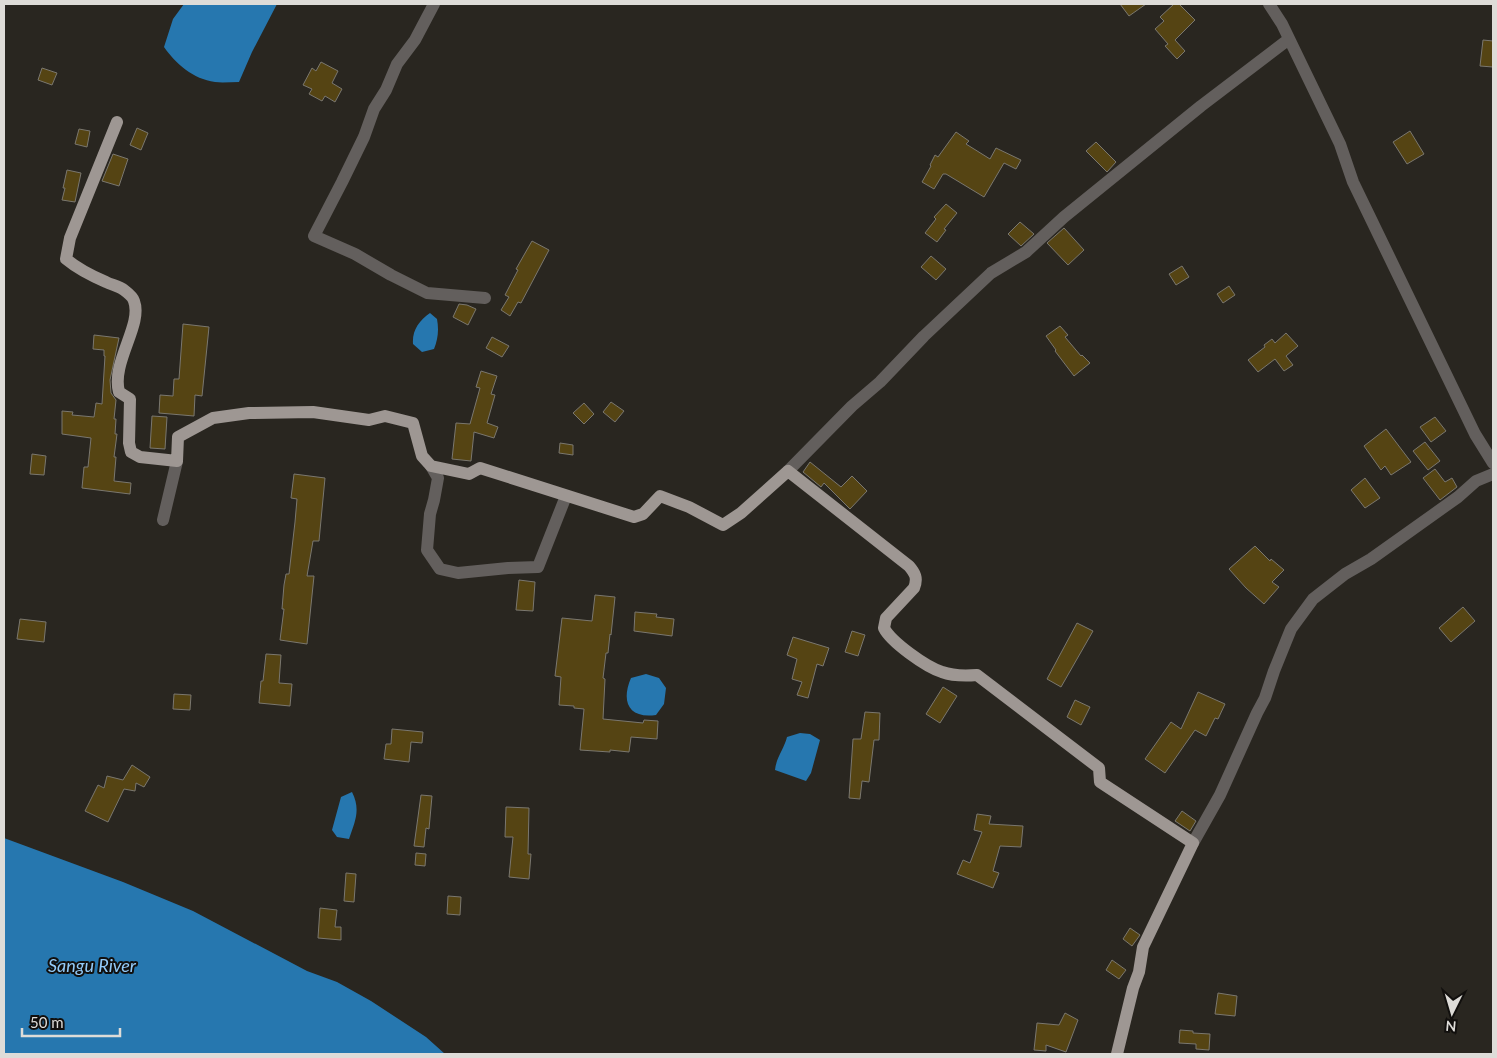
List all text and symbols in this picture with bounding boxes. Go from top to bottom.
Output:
water label: Sangu River [48,954,137,976]
north arrow [1427,988,1477,1038]
scale bar [22,1006,120,1038]
text: 50 m [30,1013,64,1031]
text: N [1445,1018,1457,1035]

